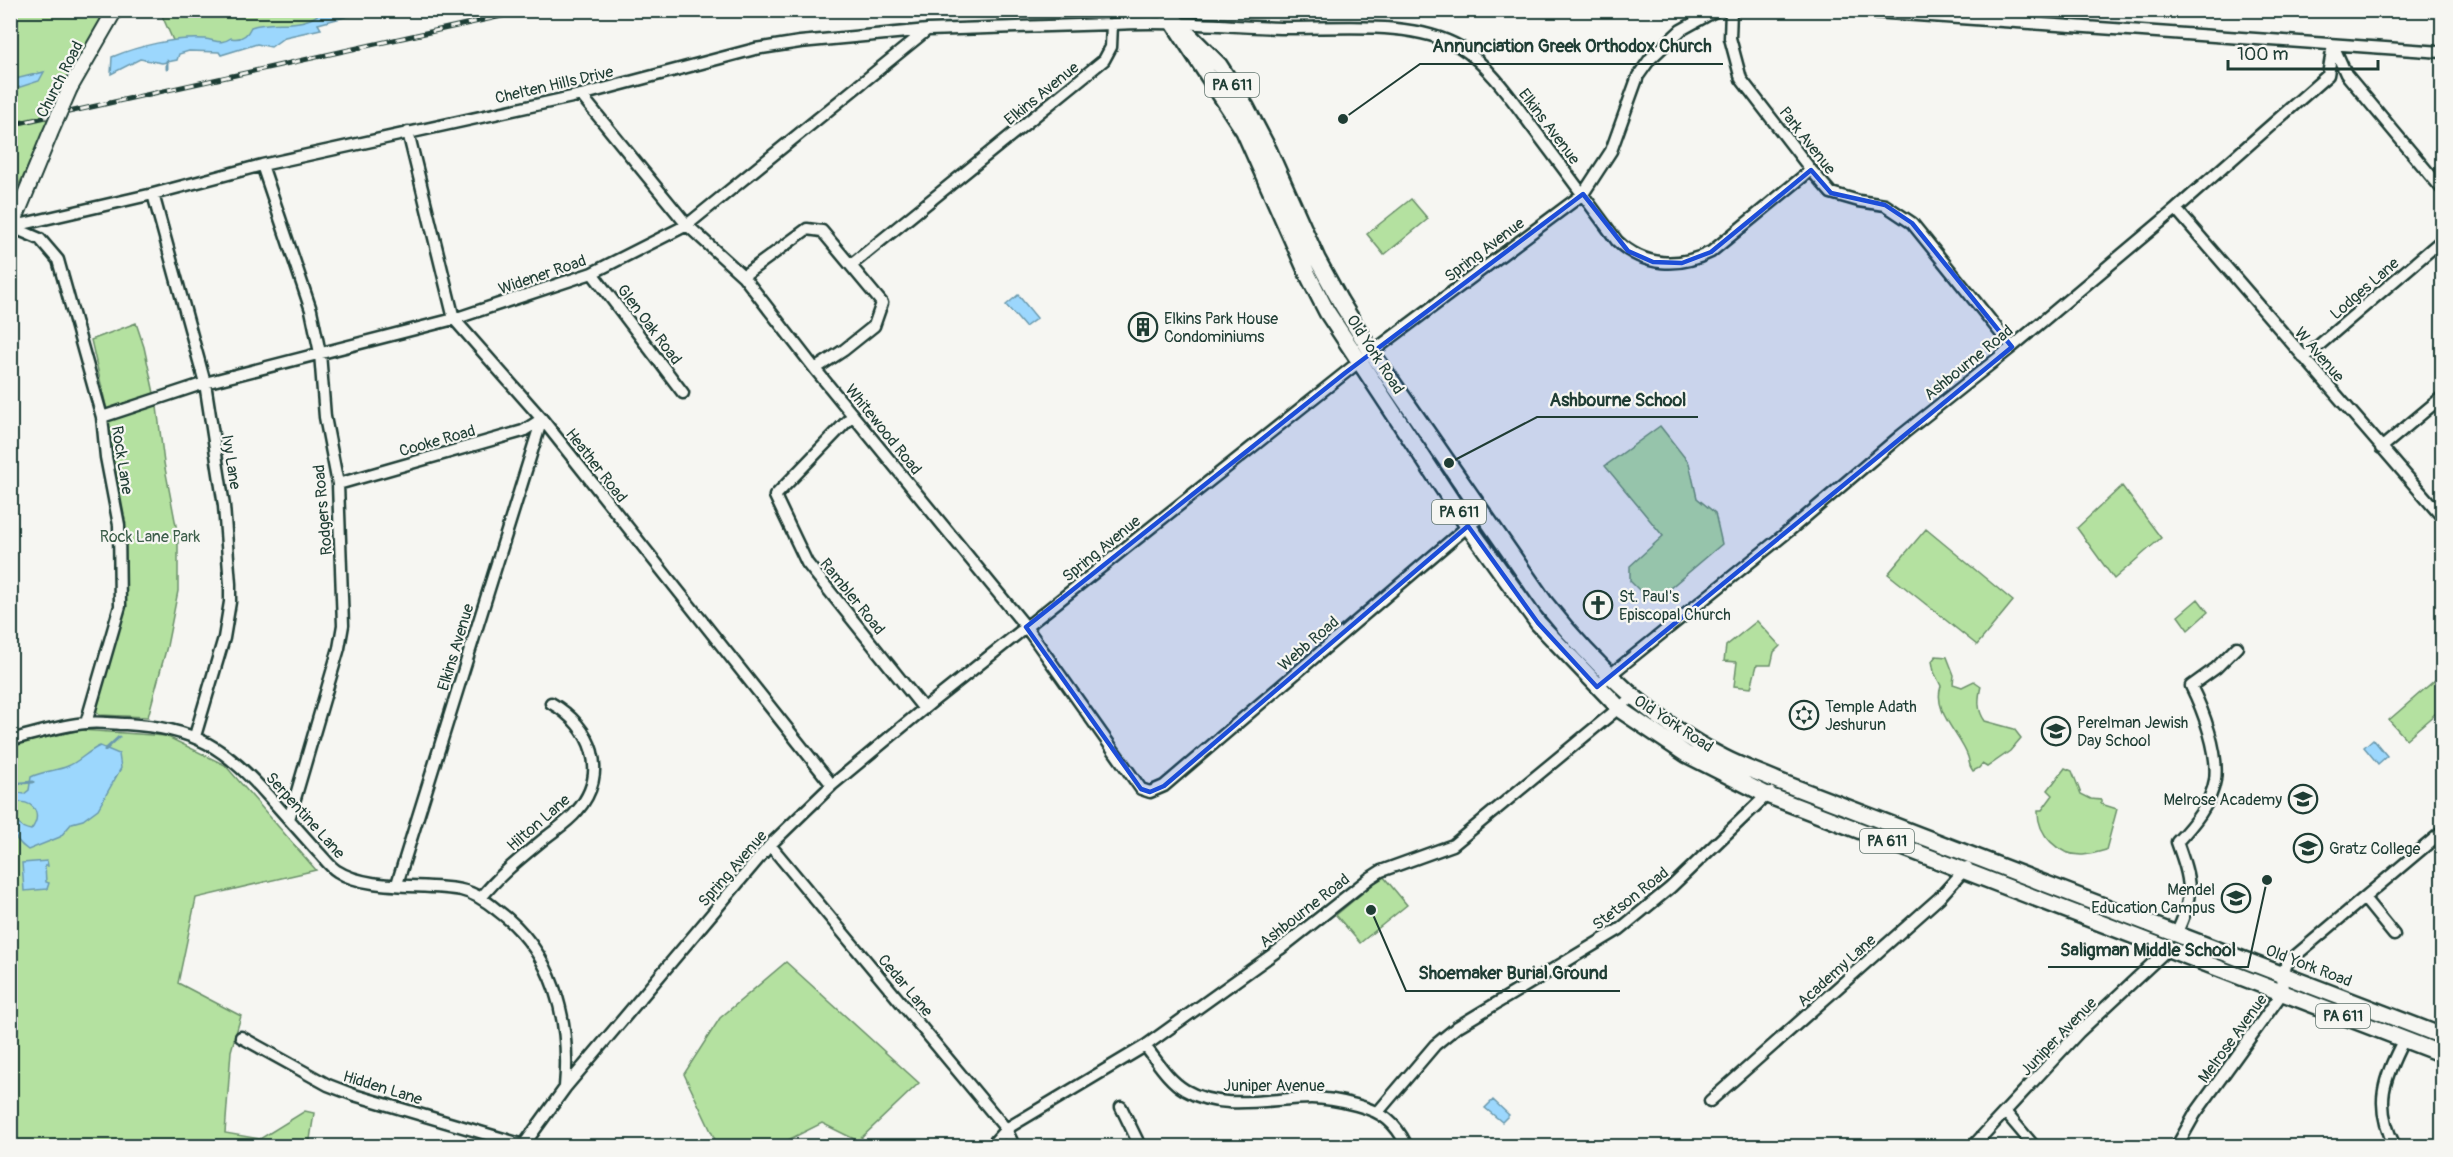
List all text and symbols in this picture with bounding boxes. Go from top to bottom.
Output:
callout: Annunciation Greek Orthodox Church [1420,28,1723,64]
scale bar [2228,33,2378,71]
text: Annunciation Greek Orthodox Church [1432,35,1712,58]
street label: Church Road [32,38,88,121]
text: 100 m [2237,43,2289,66]
street label: Elkins Avenue [1000,58,1083,130]
street label: Chelten Hills Drive [493,62,616,108]
road number: PA 611 [1205,73,1259,97]
street label: Elkins Avenue [1514,85,1584,169]
street label: Park Avenue [1774,103,1840,179]
street label: Spring Avenue [1441,213,1529,286]
street label: Widener Road [496,251,589,299]
street label: Lodges Lane [2326,253,2403,324]
street label: Glen Oak Road [613,281,686,369]
place label: Elkins Park House Condominiums [1164,309,1278,347]
building icon: Elkins Park House Condominiums [1127,311,1159,343]
street label: Old York Road [1342,311,1408,398]
street label: Ashbourne Road [1920,321,2017,405]
street label: W Avenue [2290,323,2349,386]
street label: Whitewood Road [841,380,926,479]
callout: Ashbourne School [1537,381,1698,417]
text: Ashbourne School [1550,389,1686,412]
street label: Cooke Road [397,421,478,461]
street label: Rock Lane [107,424,137,496]
street label: Heather Road [561,425,631,507]
street label: Ivy Lane [217,433,245,491]
street label: Rodgers Road [309,464,337,556]
road number: PA 611 [1432,500,1486,524]
street label: Spring Avenue [1058,511,1145,586]
park label: Rock Lane Park [100,527,201,547]
street label: Rambler Road [815,554,889,639]
place label: St. Paul's Episcopal Church [1619,587,1731,625]
church icon: St. Paul's Episcopal Church [1582,589,1614,621]
street label: Elkins Avenue [433,601,479,693]
street label: Webb Road [1274,612,1343,676]
street label: Old York Road [1630,691,1717,757]
place label: Temple Adath Jeshurun [1825,697,1917,735]
synagogue icon: Temple Adath Jeshurun [1788,699,1820,731]
place label: Perelman Jewish Day School [2077,713,2188,751]
school or university icon: Perelman Jewish Day School [2040,715,2072,747]
street label: Serpentine Lane [261,768,349,863]
school or university icon: Melrose Academy [2287,783,2319,815]
street label: Hilton Lane [503,790,574,856]
place label: Melrose Academy [2164,790,2282,810]
street label: Spring Avenue [694,826,772,911]
road number: PA 611 [1860,829,1914,853]
school or university icon: Gratz College [2292,832,2324,864]
place label: Gratz College [2329,839,2421,859]
street label: Stetson Road [1588,863,1673,935]
street label: Ashbourne Road [1256,869,1354,952]
place label: Mendel Education Campus [2091,880,2215,918]
school or university icon: Mendel Education Campus [2220,882,2252,914]
street label: Academy Lane [1793,930,1880,1011]
callout: Saligman Middle School [2048,931,2248,967]
text: Saligman Middle School [2060,939,2236,962]
street label: Old York Road [2263,940,2355,992]
street label: Cedar Lane [873,950,937,1021]
callout: Shoemaker Burial Ground [1406,955,1620,991]
text: Shoemaker Burial Ground [1418,962,1608,985]
street label: Melrose Avenue [2194,990,2272,1087]
street label: Juniper Avenue [2016,993,2101,1080]
road number: PA 611 [2316,1004,2370,1028]
street label: Hidden Lane [341,1066,425,1110]
street label: Juniper Avenue [1223,1076,1325,1096]

